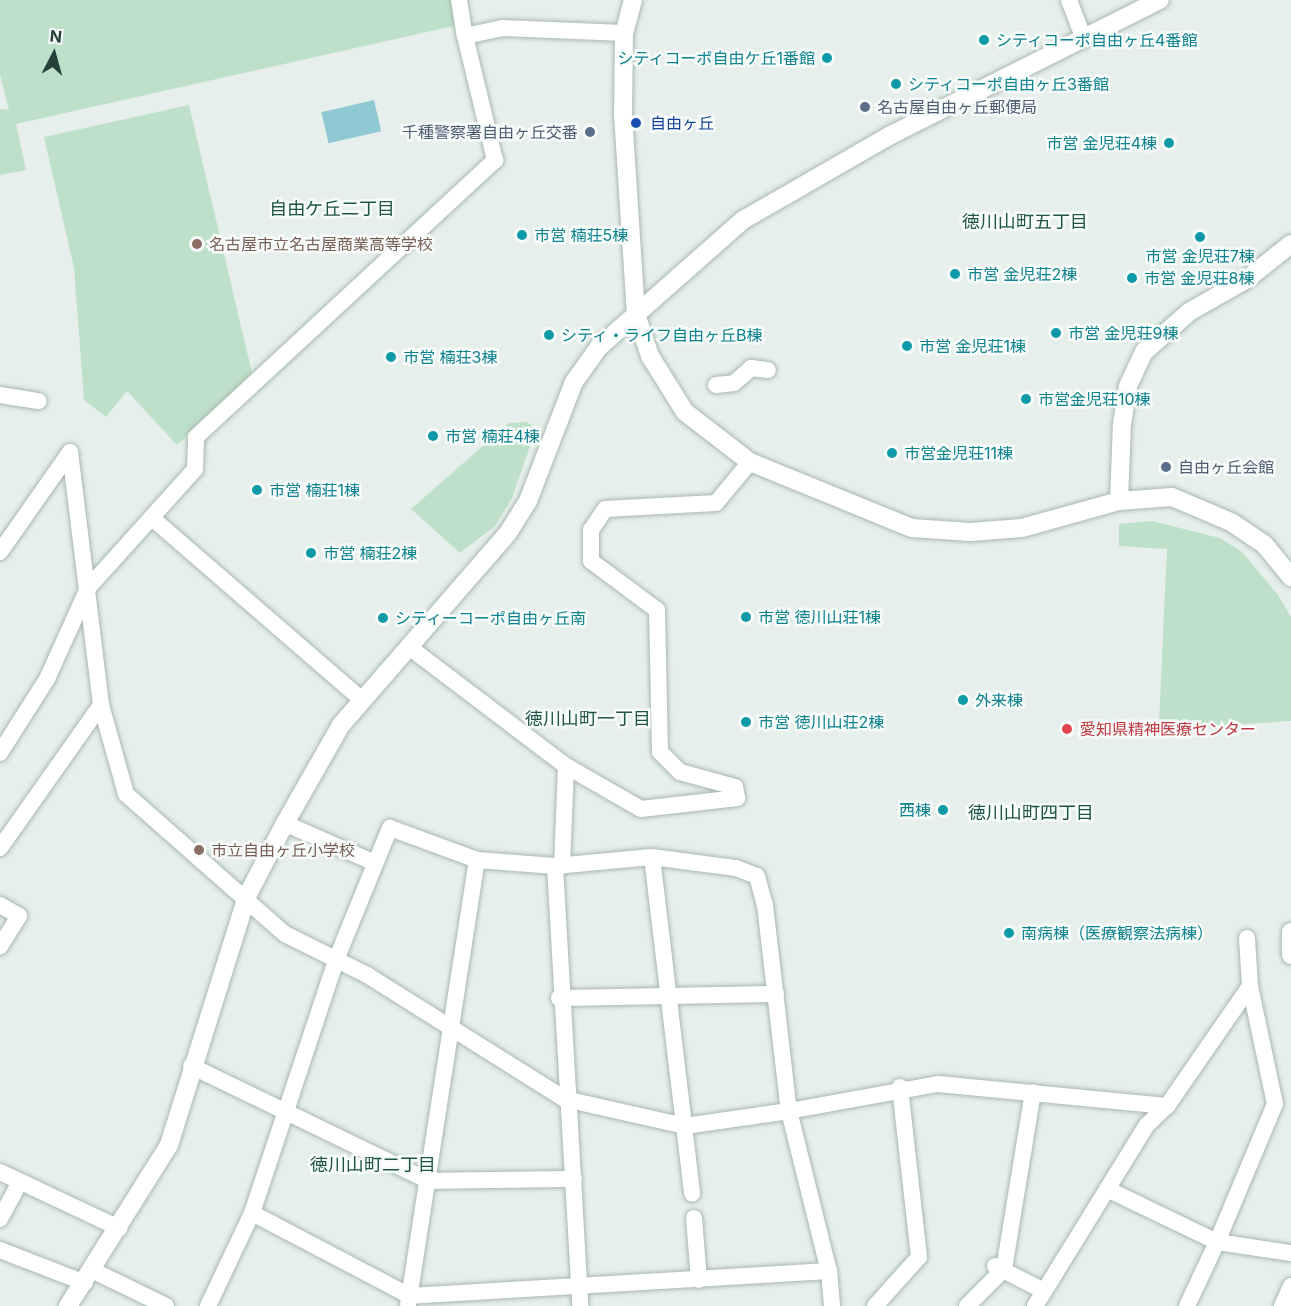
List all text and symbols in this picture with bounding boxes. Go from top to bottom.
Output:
north arrow [24,24,84,84]
text: N [49,26,63,47]
place label: シティコーポ自由ヶ丘4番館 [996,30,1198,50]
marker: シティコーポ自由ヶ丘4番館 [977,33,991,47]
place label: シティコーポ自由ケ丘1番館 [616,48,815,68]
marker: シティコーポ自由ケ丘1番館 [820,51,834,65]
place label: シティコーポ自由ヶ丘3番館 [908,74,1110,94]
marker: シティコーポ自由ヶ丘3番館 [889,77,903,91]
place label: 名古屋自由ヶ丘郵便局 [877,97,1037,117]
marker: 名古屋自由ヶ丘郵便局 [858,100,872,114]
place label: 自由ヶ丘 [650,113,714,133]
marker: 自由ヶ丘 [627,114,645,132]
place label: 千種警察署自由ヶ丘交番 [402,122,578,142]
marker: 千種警察署自由ヶ丘交番 [583,125,597,139]
place label: 市営 金児荘4棟 [1046,133,1157,153]
marker: 市営 金児荘4棟 [1162,136,1176,150]
district label: 自由ケ丘二丁目 [269,198,395,220]
district label: 徳川山町五丁目 [962,211,1088,233]
place label: 市営 楠荘5棟 [534,225,628,245]
marker: 市営 楠荘5棟 [515,228,529,242]
marker: 市営 金児荘7棟 [1193,230,1207,244]
place label: 名古屋市立名古屋商業高等学校 [209,234,433,254]
marker: 名古屋市立名古屋商業高等学校 [190,237,204,251]
place label: 市営 金児荘7棟 [1145,246,1255,266]
place label: 市営 金児荘2棟 [967,264,1077,284]
marker: 市営 金児荘2棟 [948,267,962,281]
place label: 市営 金児荘8棟 [1144,268,1254,288]
marker: 市営 金児荘8棟 [1125,271,1139,285]
place label: 市営 金児荘9棟 [1068,323,1178,343]
place label: シティ・ライフ自由ヶ丘B棟 [561,325,763,345]
marker: 市営 金児荘9棟 [1049,326,1063,340]
marker: シティ・ライフ自由ヶ丘B棟 [542,328,556,342]
place label: 市営 金児荘1棟 [919,336,1026,356]
marker: 市営 金児荘1棟 [900,339,914,353]
place label: 市営 楠荘3棟 [403,347,497,367]
marker: 市営 楠荘3棟 [384,350,398,364]
place label: 市営金児荘10棟 [1038,389,1151,409]
marker: 市営金児荘10棟 [1019,392,1033,406]
place label: 市営 楠荘4棟 [445,426,540,446]
marker: 市営 楠荘4棟 [426,429,440,443]
place label: 市営金児荘11棟 [904,443,1013,463]
marker: 市営金児荘11棟 [885,446,899,460]
place label: 自由ヶ丘会館 [1178,457,1274,477]
marker: 自由ヶ丘会館 [1159,460,1173,474]
place label: 市営 楠荘1棟 [269,480,360,500]
marker: 市営 楠荘1棟 [250,483,264,497]
place label: 市営 楠荘2棟 [323,543,417,563]
marker: 市営 楠荘2棟 [304,546,318,560]
place label: 市営 徳川山荘1棟 [758,607,881,627]
place label: シティーコーポ自由ヶ丘南 [395,608,587,628]
marker: 市営 徳川山荘1棟 [739,610,753,624]
marker: シティーコーポ自由ヶ丘南 [376,611,390,625]
place label: 外来棟 [975,690,1023,710]
marker: 外来棟 [956,693,970,707]
district label: 徳川山町一丁目 [525,708,651,730]
place label: 市営 徳川山荘2棟 [758,712,884,732]
marker: 市営 徳川山荘2棟 [739,715,753,729]
place label: 愛知県精神医療センター [1080,719,1256,739]
marker: 愛知県精神医療センター [1058,720,1076,738]
place label: 西棟 [899,800,931,820]
district label: 徳川山町四丁目 [968,802,1094,824]
marker: 西棟 [936,803,950,817]
place label: 市立自由ヶ丘小学校 [211,840,355,860]
marker: 市立自由ヶ丘小学校 [192,843,206,857]
place label: 南病棟（医療観察法病棟） [1021,923,1213,943]
marker: 南病棟（医療観察法病棟） [1002,926,1016,940]
district label: 徳川山町二丁目 [310,1154,436,1176]

